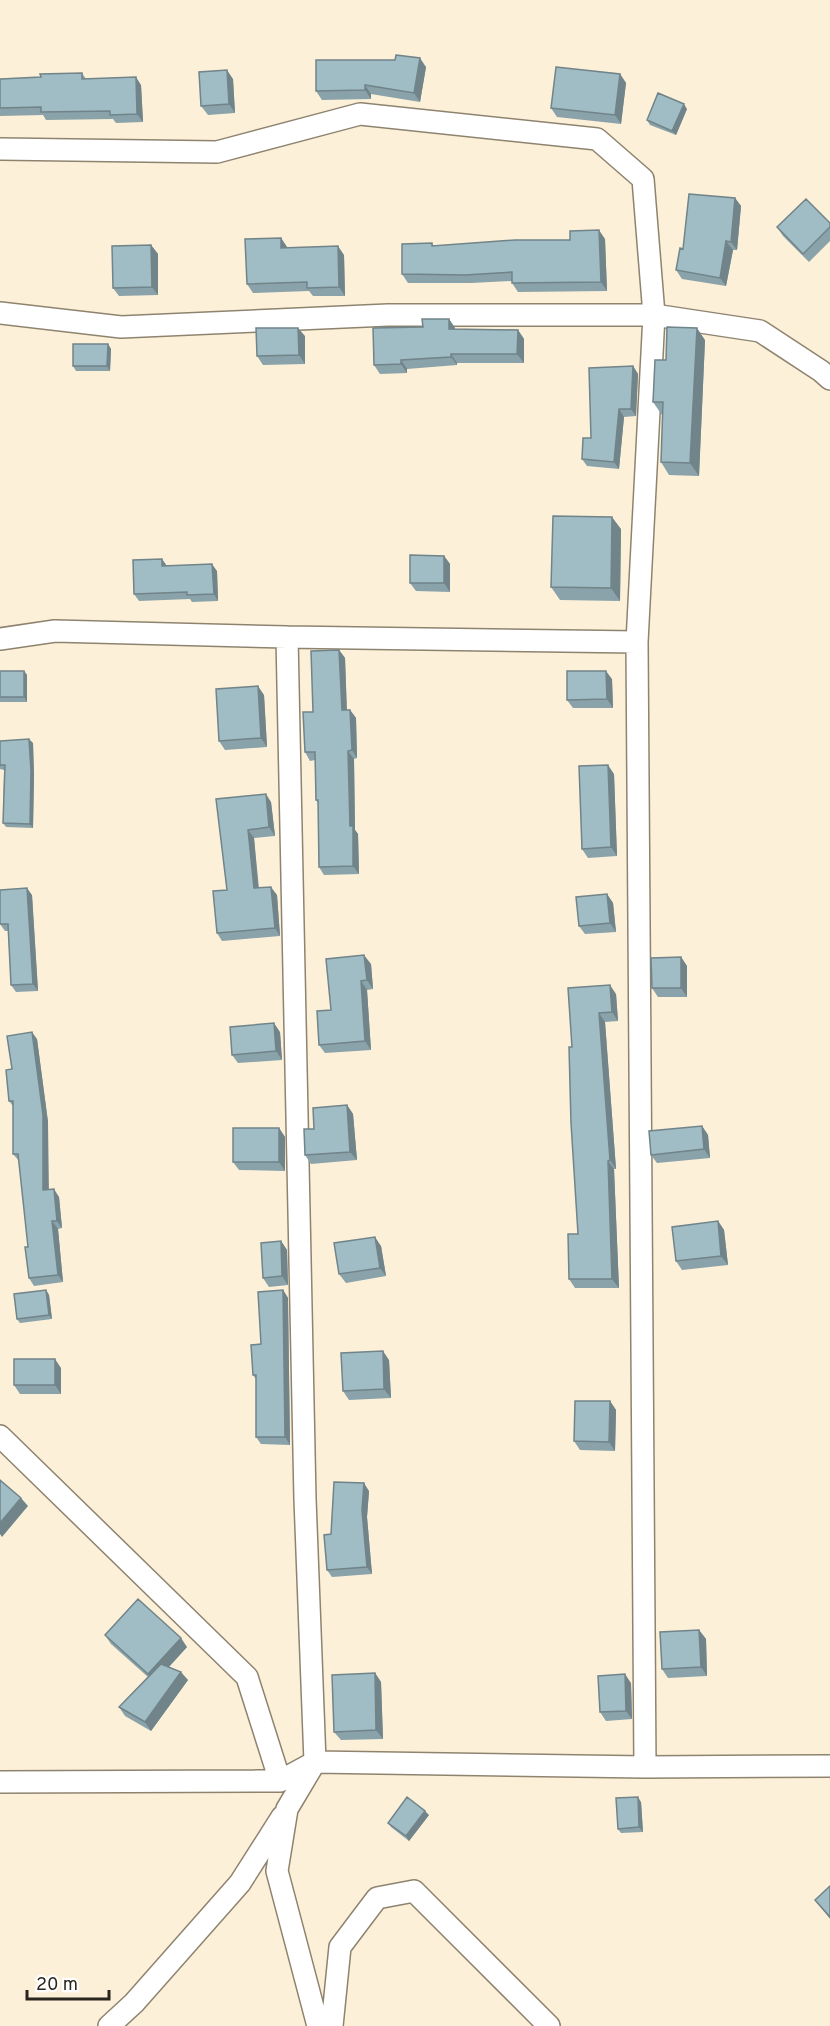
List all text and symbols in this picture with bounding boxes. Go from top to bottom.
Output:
scale bar [27,1963,110,2001]
text: 20 m [36,1974,78,1997]

